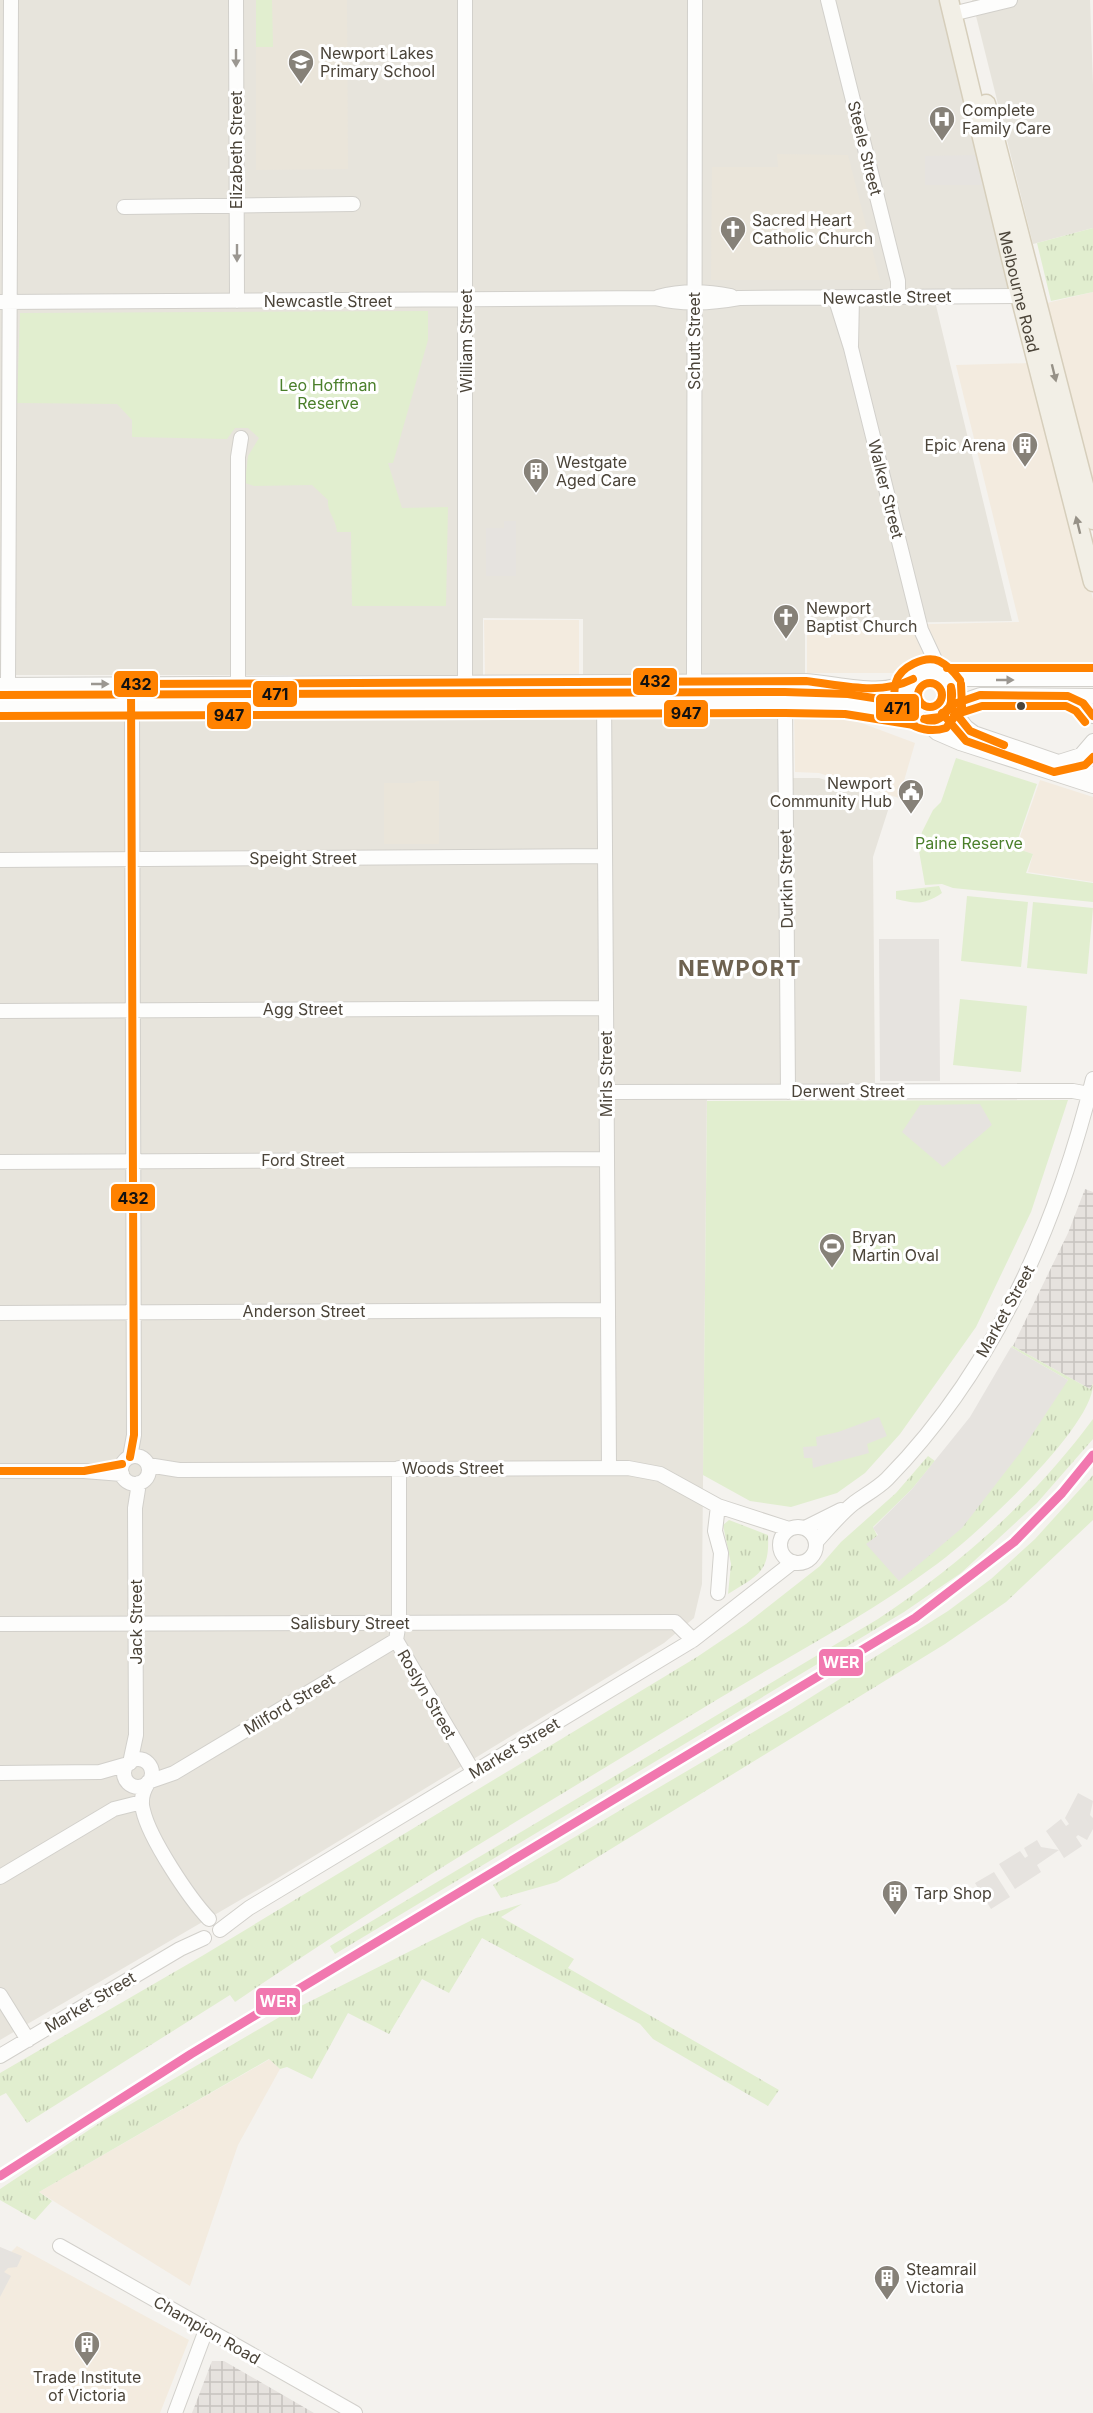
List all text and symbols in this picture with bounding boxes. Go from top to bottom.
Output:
place label: Newport Lakes Primary School [320,43,435,81]
school or university icon: Newport Lakes Primary School [286,47,316,85]
one-way arrow [231,49,241,68]
street label: Elizabeth Street [226,91,246,209]
street label: Steele Street [844,99,886,197]
place label: Complete Family Care [962,100,1051,138]
hospital icon: Complete Family Care [927,104,957,142]
place label: Sacred Heart Catholic Church [752,210,873,248]
church icon: Sacred Heart Catholic Church [718,214,748,252]
street label: Melbourne Road [995,229,1044,355]
one-way arrow [232,244,242,263]
street label: Newcastle Street [822,286,952,308]
street label: William Street [456,289,476,393]
street label: Newcastle Street [264,291,392,311]
street label: Schutt Street [684,292,704,390]
one-way arrow [1050,364,1060,382]
park label: Leo Hoffman Reserve [279,375,377,413]
building icon: Epic Arena [1010,430,1040,468]
place label: Epic Arena [925,435,1006,455]
street label: Walker Street [864,437,908,541]
place label: Westgate Aged Care [556,452,636,490]
building icon: Westgate Aged Care [521,456,551,494]
one-way arrow [1073,516,1083,534]
place label: Newport Baptist Church [806,598,918,636]
church icon: Newport Baptist Church [771,602,801,640]
line badge: 432 [632,667,678,696]
line badge: 432 [113,670,159,698]
text: 432 [639,671,671,691]
text: 432 [120,674,152,694]
one-way arrow [996,675,1015,685]
one-way arrow [91,679,110,689]
line badge: 471 [252,680,298,708]
text: 471 [261,684,289,704]
line badge: 471 [875,693,920,722]
text: 471 [883,698,911,718]
line badge: 947 [663,699,709,728]
unlabelled marker [1015,700,1027,712]
line badge: 947 [206,701,252,730]
text: 947 [671,703,701,723]
text: 947 [214,705,244,725]
place label: Newport Community Hub [770,773,892,811]
public building icon: Newport Community Hub [896,777,926,815]
street label: Durkin Street [775,829,797,929]
park label: Paine Reserve [915,833,1023,853]
street label: Speight Street [249,848,357,868]
district label: NEWPORT [678,955,802,981]
street label: Agg Street [263,999,343,1019]
street label: Mirls Street [596,1031,616,1117]
street label: Derwent Street [791,1081,905,1101]
street label: Ford Street [261,1150,345,1170]
line badge: 432 [110,1183,156,1212]
text: 432 [117,1188,149,1208]
place label: Bryan Martin Oval [852,1227,939,1265]
sports icon: Bryan Martin Oval [817,1231,847,1269]
street label: Market Street [971,1261,1039,1361]
street label: Anderson Street [243,1301,365,1321]
street label: Woods Street [402,1458,504,1478]
street label: Jack Street [126,1579,146,1665]
street label: Salisbury Street [290,1613,410,1633]
street label: Roslyn Street [393,1646,461,1742]
line badge: WER [818,1648,864,1677]
text: WER [823,1652,860,1672]
street label: Milford Street [240,1669,338,1739]
street label: Market Street [465,1713,563,1783]
building icon: Tarp Shop [880,1878,910,1916]
place label: Tarp Shop [914,1883,992,1903]
street label: Market Street [41,1967,139,2037]
line badge: WER [255,1987,301,2016]
text: WER [260,1991,297,2011]
place label: Steamrail Victoria [906,2259,977,2297]
building icon: Steamrail Victoria [872,2263,902,2301]
street label: Champion Road [150,2291,264,2369]
building icon: Trade Institute of Victoria [72,2329,102,2367]
place label: Trade Institute of Victoria [33,2367,141,2405]

